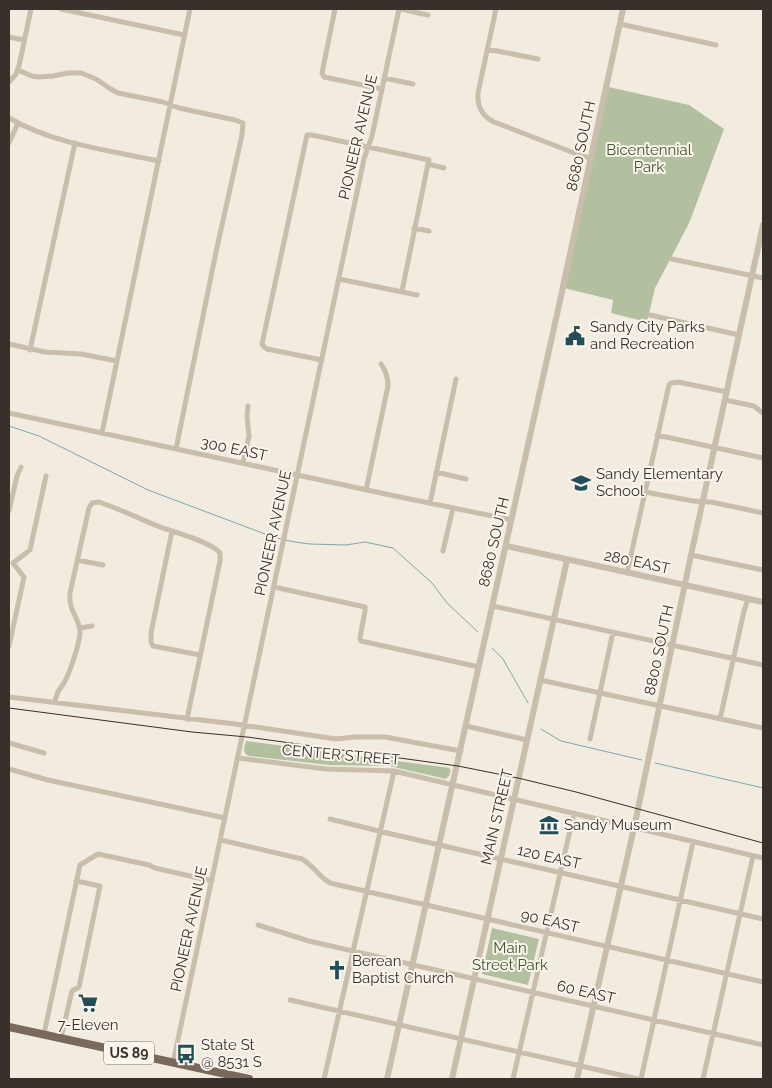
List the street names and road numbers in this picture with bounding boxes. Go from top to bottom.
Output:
street label: PIONEER AVENUE [335,73,381,201]
street label: 8680 SOUTH [563,99,599,193]
street label: 300 EAST [199,433,269,465]
street label: PIONEER AVENUE [251,469,295,597]
street label: 8680 SOUTH [475,495,513,589]
street label: 280 EAST [602,546,672,578]
street label: 8800 SOUTH [641,603,677,697]
street label: CENTER STREET [281,741,401,769]
street label: MAIN STREET [477,767,517,867]
street label: 120 EAST [515,841,583,873]
street label: PIONEER AVENUE [167,865,211,993]
street label: 90 EAST [519,906,581,936]
street label: 60 EAST [555,977,617,1007]
road number: US 89 [104,1042,154,1064]

